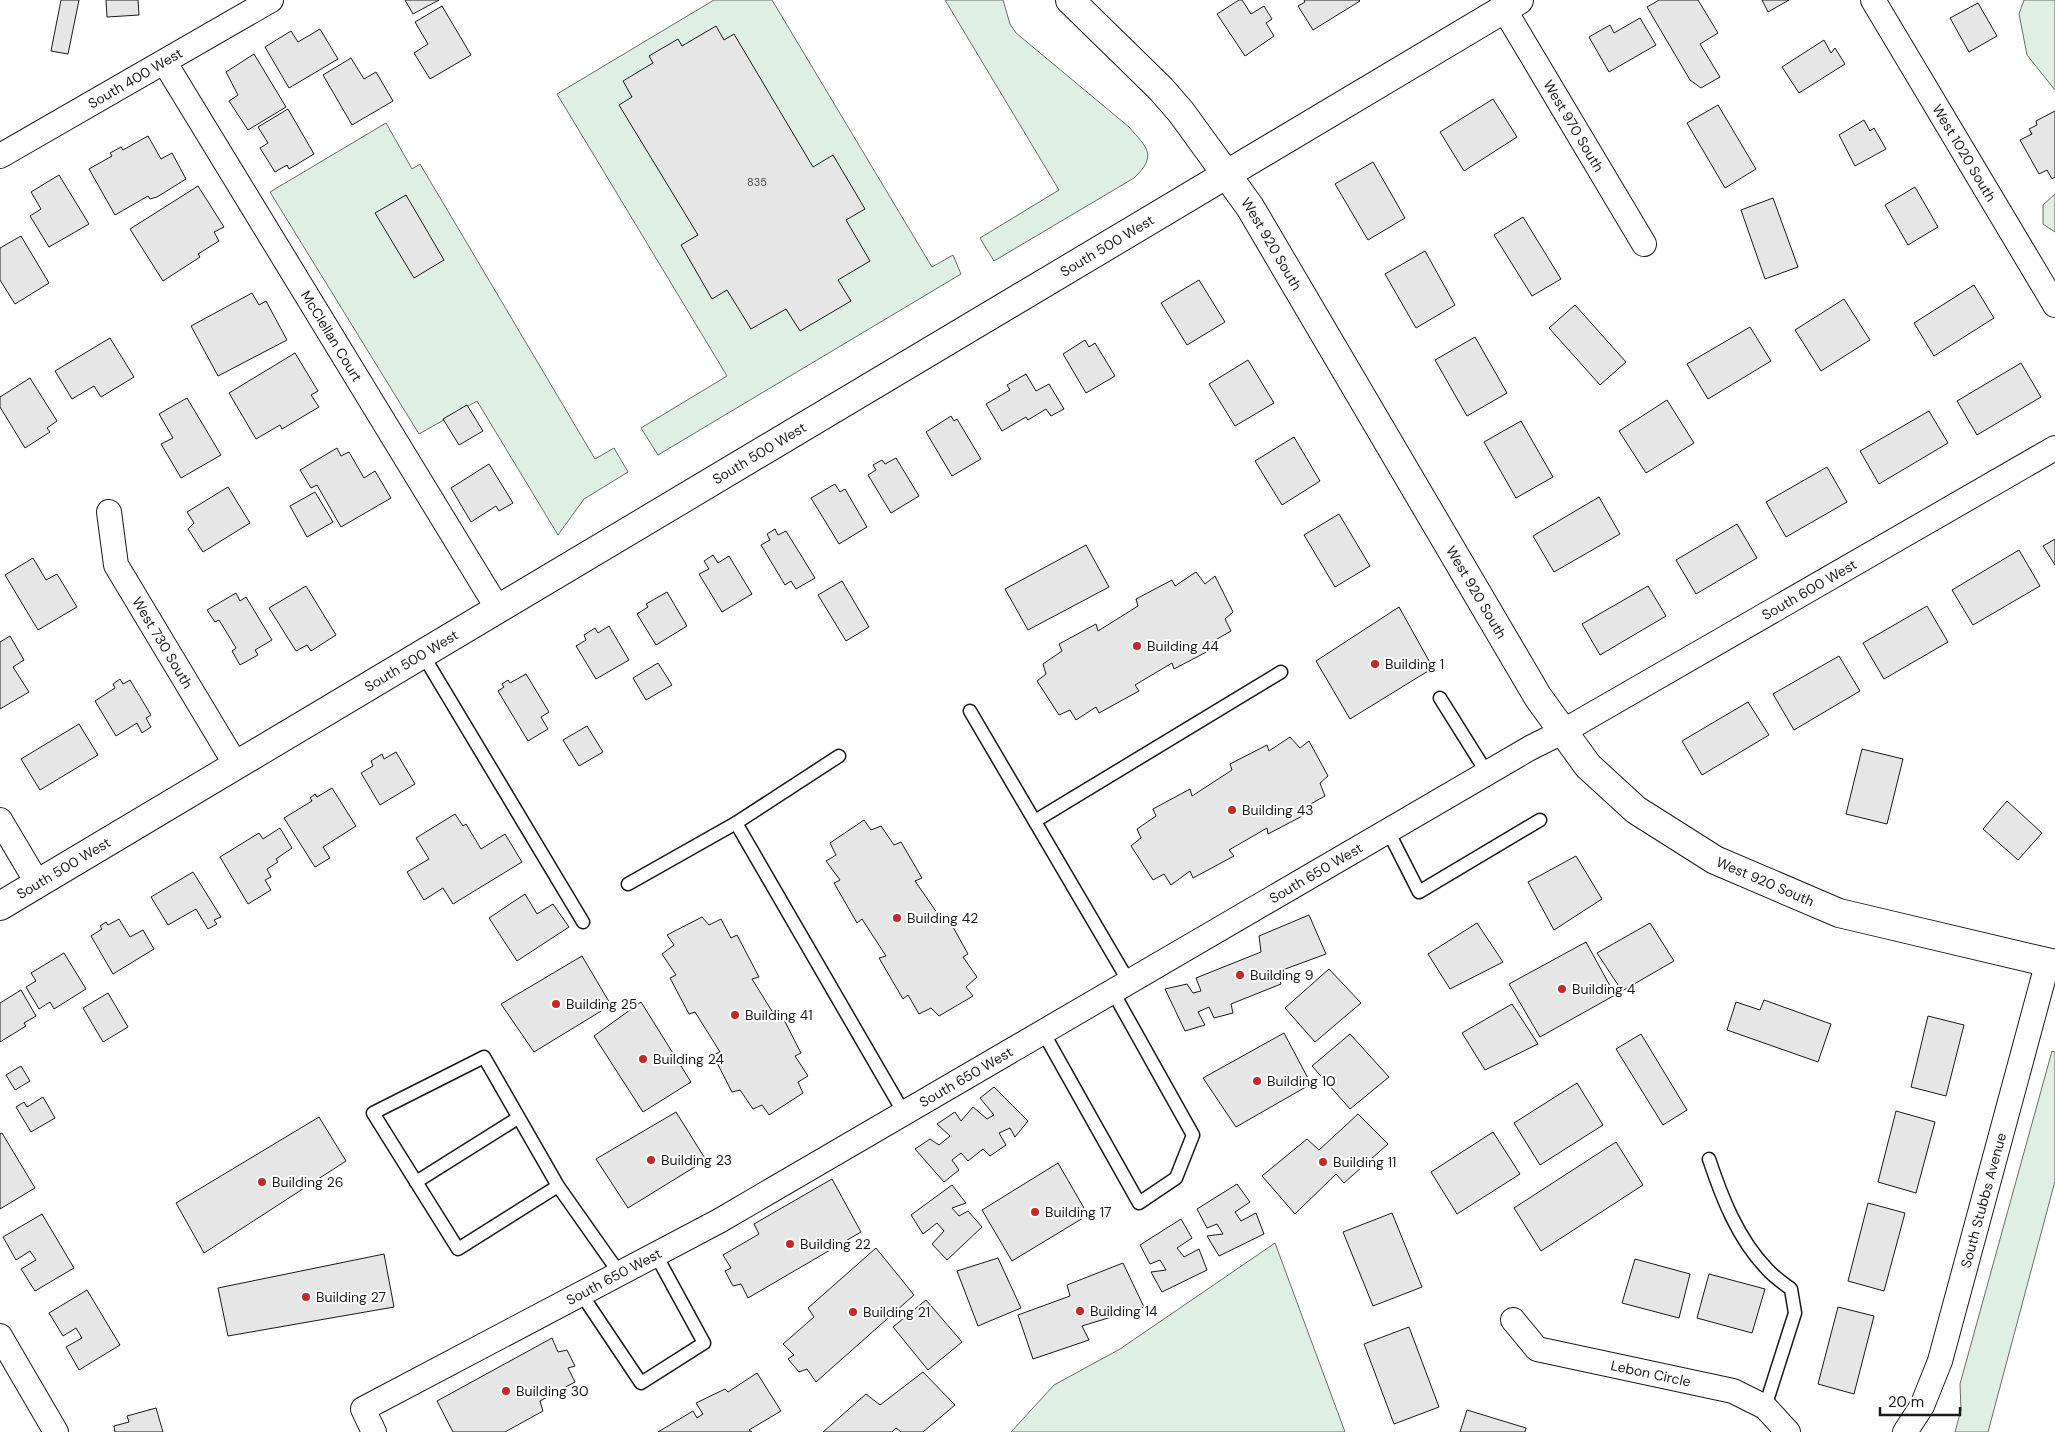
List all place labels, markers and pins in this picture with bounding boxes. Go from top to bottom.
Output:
place label: Building 44 [1147,637,1219,655]
marker: Building 44 [1131,640,1143,652]
place label: Building 1 [1385,655,1444,673]
marker: Building 1 [1369,658,1381,670]
place label: Building 43 [1242,801,1313,819]
marker: Building 43 [1226,804,1238,816]
place label: Building 42 [907,909,978,927]
marker: Building 42 [891,912,903,924]
place label: Building 9 [1250,966,1314,984]
marker: Building 9 [1234,969,1246,981]
place label: Building 4 [1572,980,1636,998]
marker: Building 4 [1556,983,1568,995]
place label: Building 25 [566,995,637,1013]
marker: Building 25 [550,998,562,1010]
place label: Building 41 [745,1006,813,1024]
marker: Building 41 [729,1009,741,1021]
place label: Building 24 [653,1050,724,1068]
marker: Building 24 [637,1053,649,1065]
place label: Building 10 [1267,1072,1336,1090]
marker: Building 10 [1251,1075,1263,1087]
place label: Building 23 [661,1151,732,1169]
place label: Building 11 [1333,1153,1396,1171]
marker: Building 23 [645,1154,657,1166]
marker: Building 11 [1317,1156,1329,1168]
place label: Building 26 [272,1173,344,1191]
marker: Building 26 [256,1176,268,1188]
place label: Building 17 [1045,1203,1112,1221]
marker: Building 17 [1029,1206,1041,1218]
place label: Building 22 [800,1235,871,1253]
marker: Building 22 [784,1238,796,1250]
place label: Building 27 [316,1288,386,1306]
marker: Building 27 [300,1291,312,1303]
place label: Building 14 [1090,1302,1158,1320]
place label: Building 21 [863,1303,930,1321]
marker: Building 14 [1074,1305,1086,1317]
marker: Building 21 [847,1306,859,1318]
place label: Building 30 [516,1382,589,1400]
marker: Building 30 [500,1385,512,1397]

